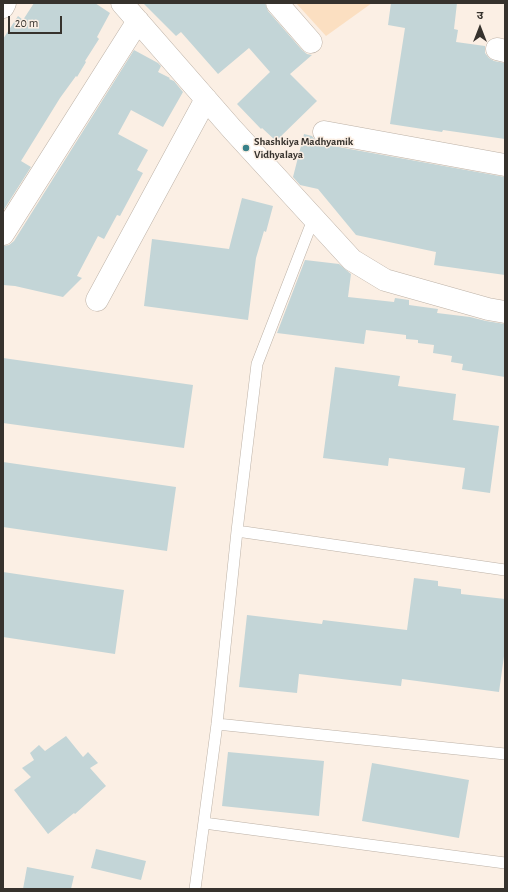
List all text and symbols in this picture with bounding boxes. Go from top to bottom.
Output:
scale bar [10,8,64,34]
north arrow [460,8,500,48]
text: उ [477,10,483,21]
text: 20 m [15,17,38,29]
place label: Shashkiya Madhyamik Vidhyalaya [254,135,353,161]
marker: Shashkiya Madhyamik Vidhyalaya [241,143,251,153]

